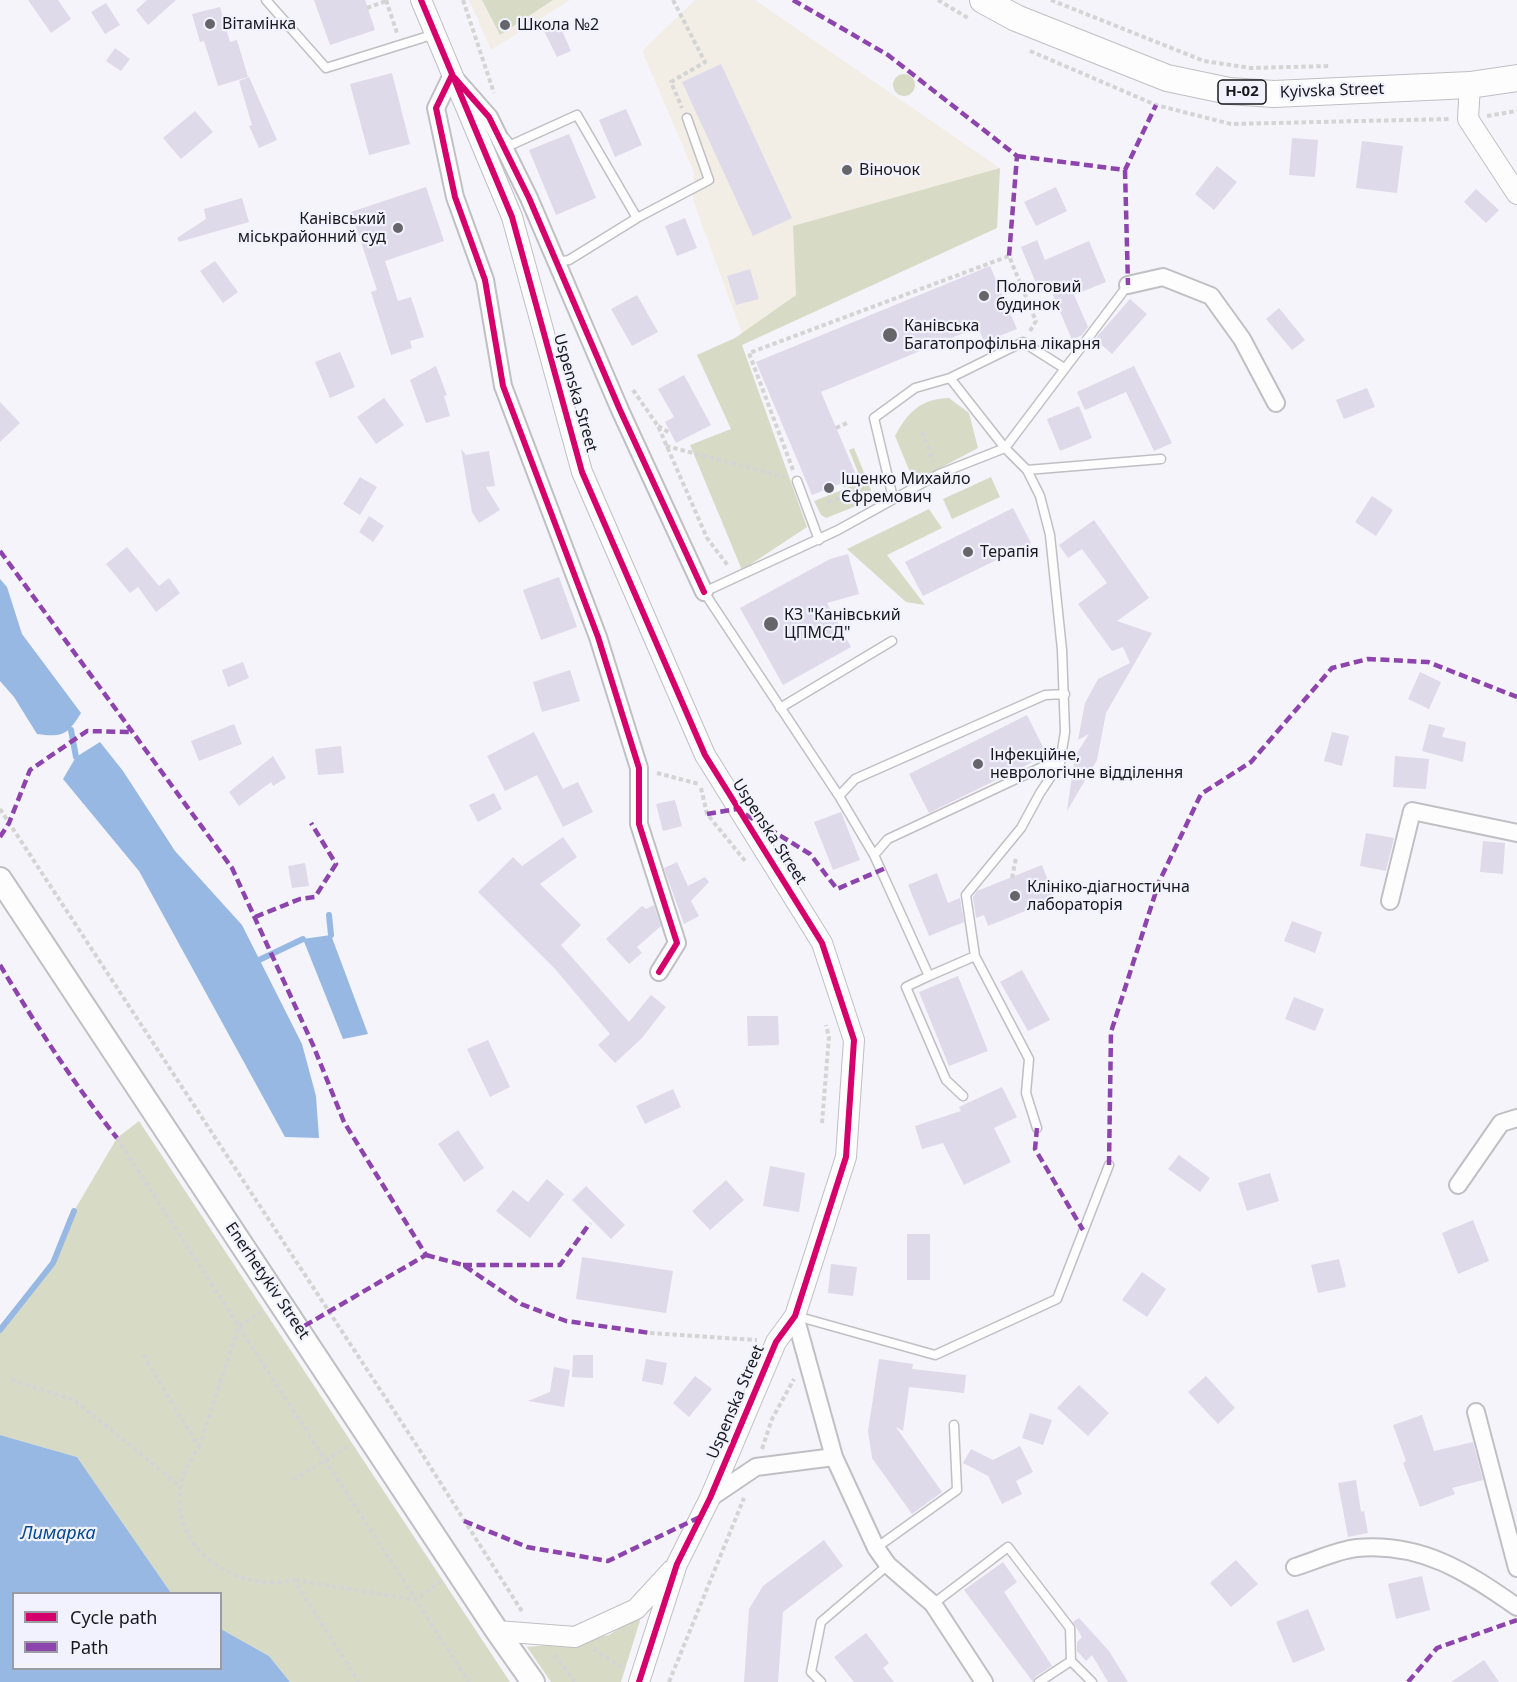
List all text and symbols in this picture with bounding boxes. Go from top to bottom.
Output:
place label: Вітамінка [222,14,296,34]
place label: Школа №2 [517,15,599,35]
marker: Вітамінка [203,17,217,31]
marker: Школа №2 [498,18,512,32]
road number: Н-02 [1218,80,1266,104]
street label: Kyivska Street [1280,80,1384,102]
place label: Віночок [859,160,920,180]
marker: Віночок [840,163,854,177]
place label: Канівський міськрайонний суд [238,209,386,247]
marker: Канівський міськрайонний суд [391,221,405,235]
place label: Пологовий будинок [996,277,1081,315]
marker: Пологовий будинок [977,289,991,303]
place label: Канівська Багатопрофільна лікарня [904,316,1100,354]
marker: Канівська Багатопрофільна лікарня [881,326,899,344]
street label: Uspenska Street [549,332,601,454]
place label: Іщенко Михайло Єфремович [841,469,970,507]
marker: Іщенко Михайло Єфремович [822,481,836,495]
place label: Терапія [980,542,1039,562]
marker: Терапія [961,545,975,559]
place label: КЗ "Канівський ЦПМСД" [784,605,901,643]
marker: КЗ "Канівський ЦПМСД" [762,615,780,633]
place label: Інфекційне, неврологічне відділення [990,745,1183,783]
marker: Інфекційне, неврологічне відділення [971,757,985,771]
street label: Uspenska Street [728,776,810,888]
place label: Клініко-діагностична лабораторія [1027,877,1190,915]
marker: Клініко-діагностична лабораторія [1008,889,1022,903]
street label: Enerhetykiv Street [221,1219,313,1343]
street label: Uspenska Street [703,1342,769,1462]
water label: Лимарка [20,1523,96,1545]
legend [12,1592,222,1670]
text: Cycle path [70,1605,157,1629]
text: Path [70,1635,109,1659]

